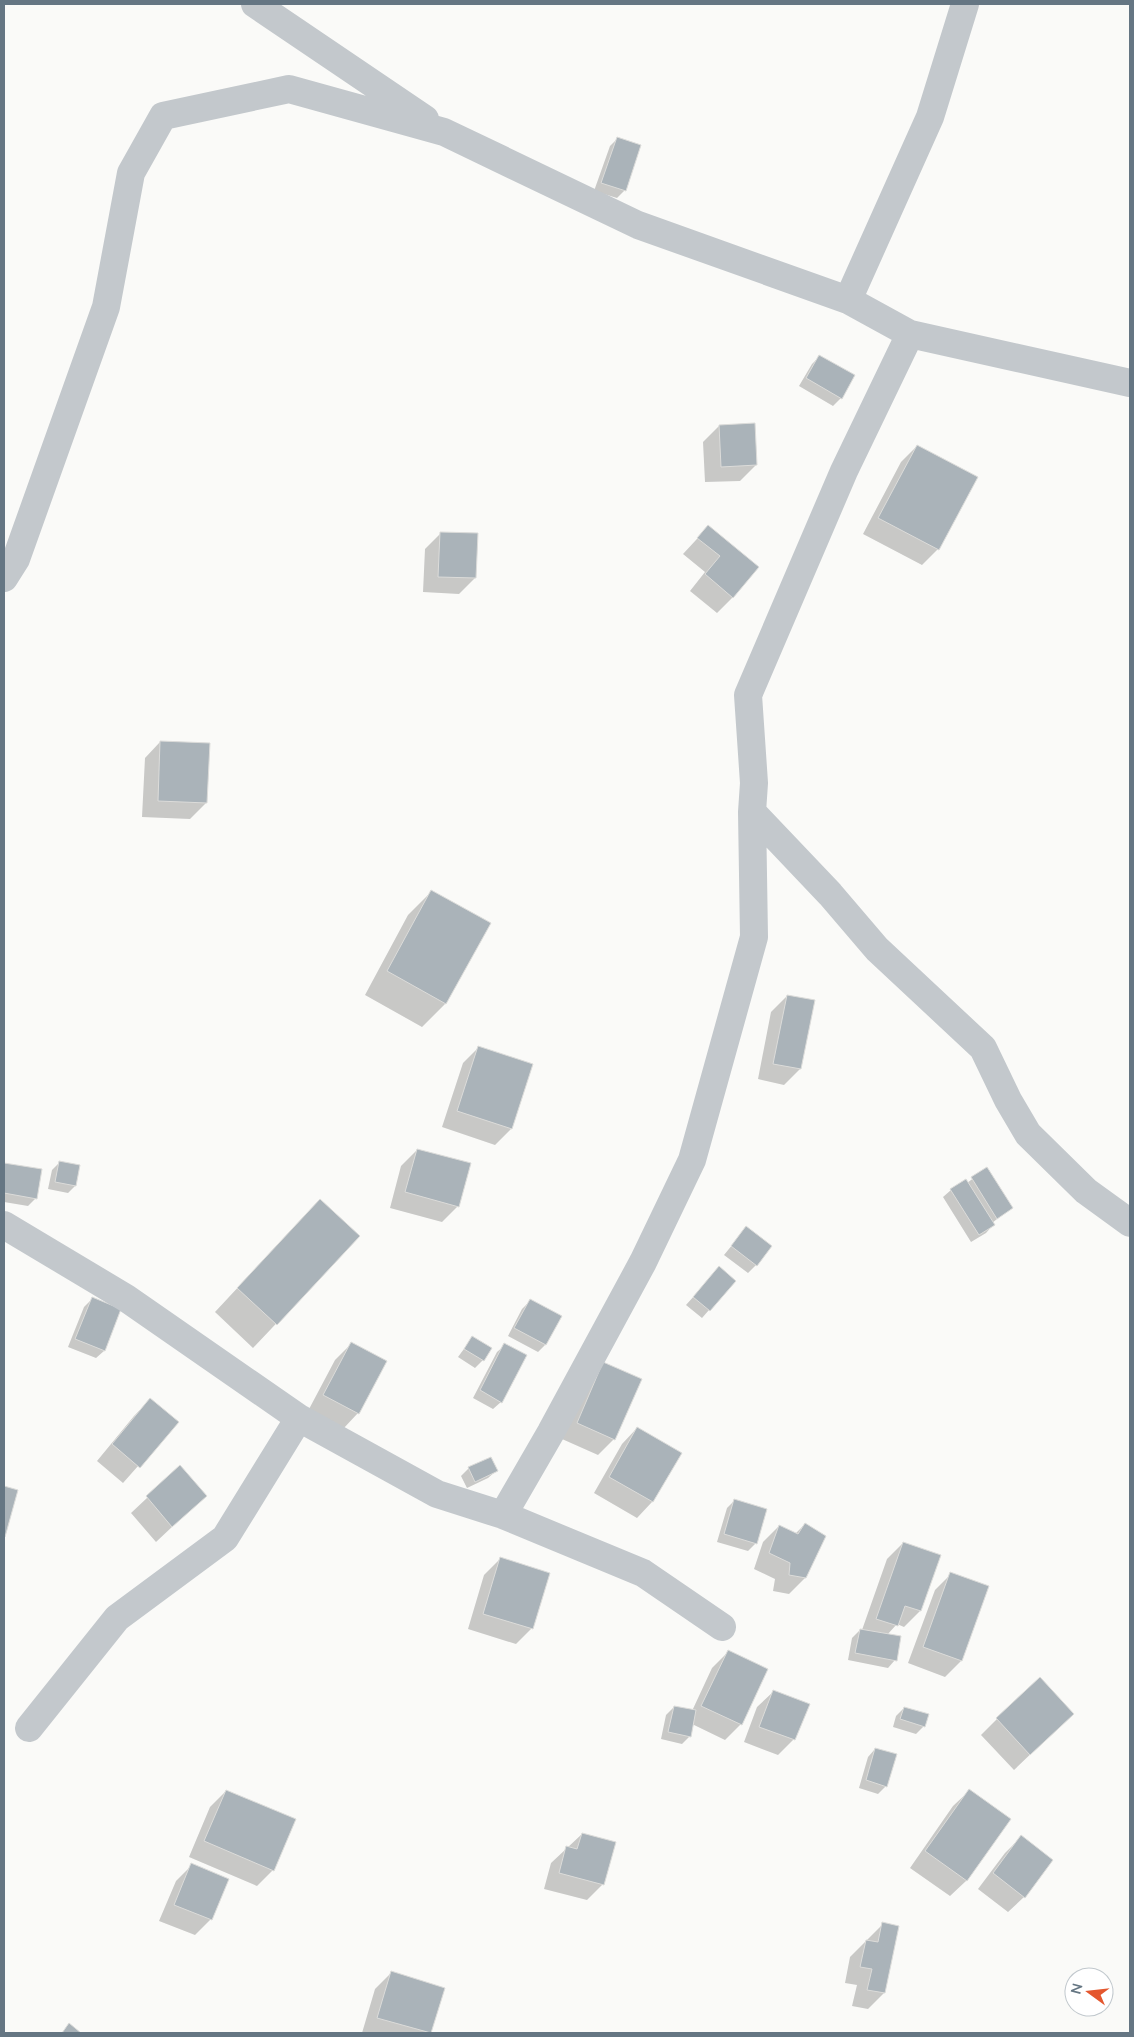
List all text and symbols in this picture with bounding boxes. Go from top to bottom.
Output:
north arrow [1064,1967,1114,2017]
text: N [1066,1981,1087,1996]

